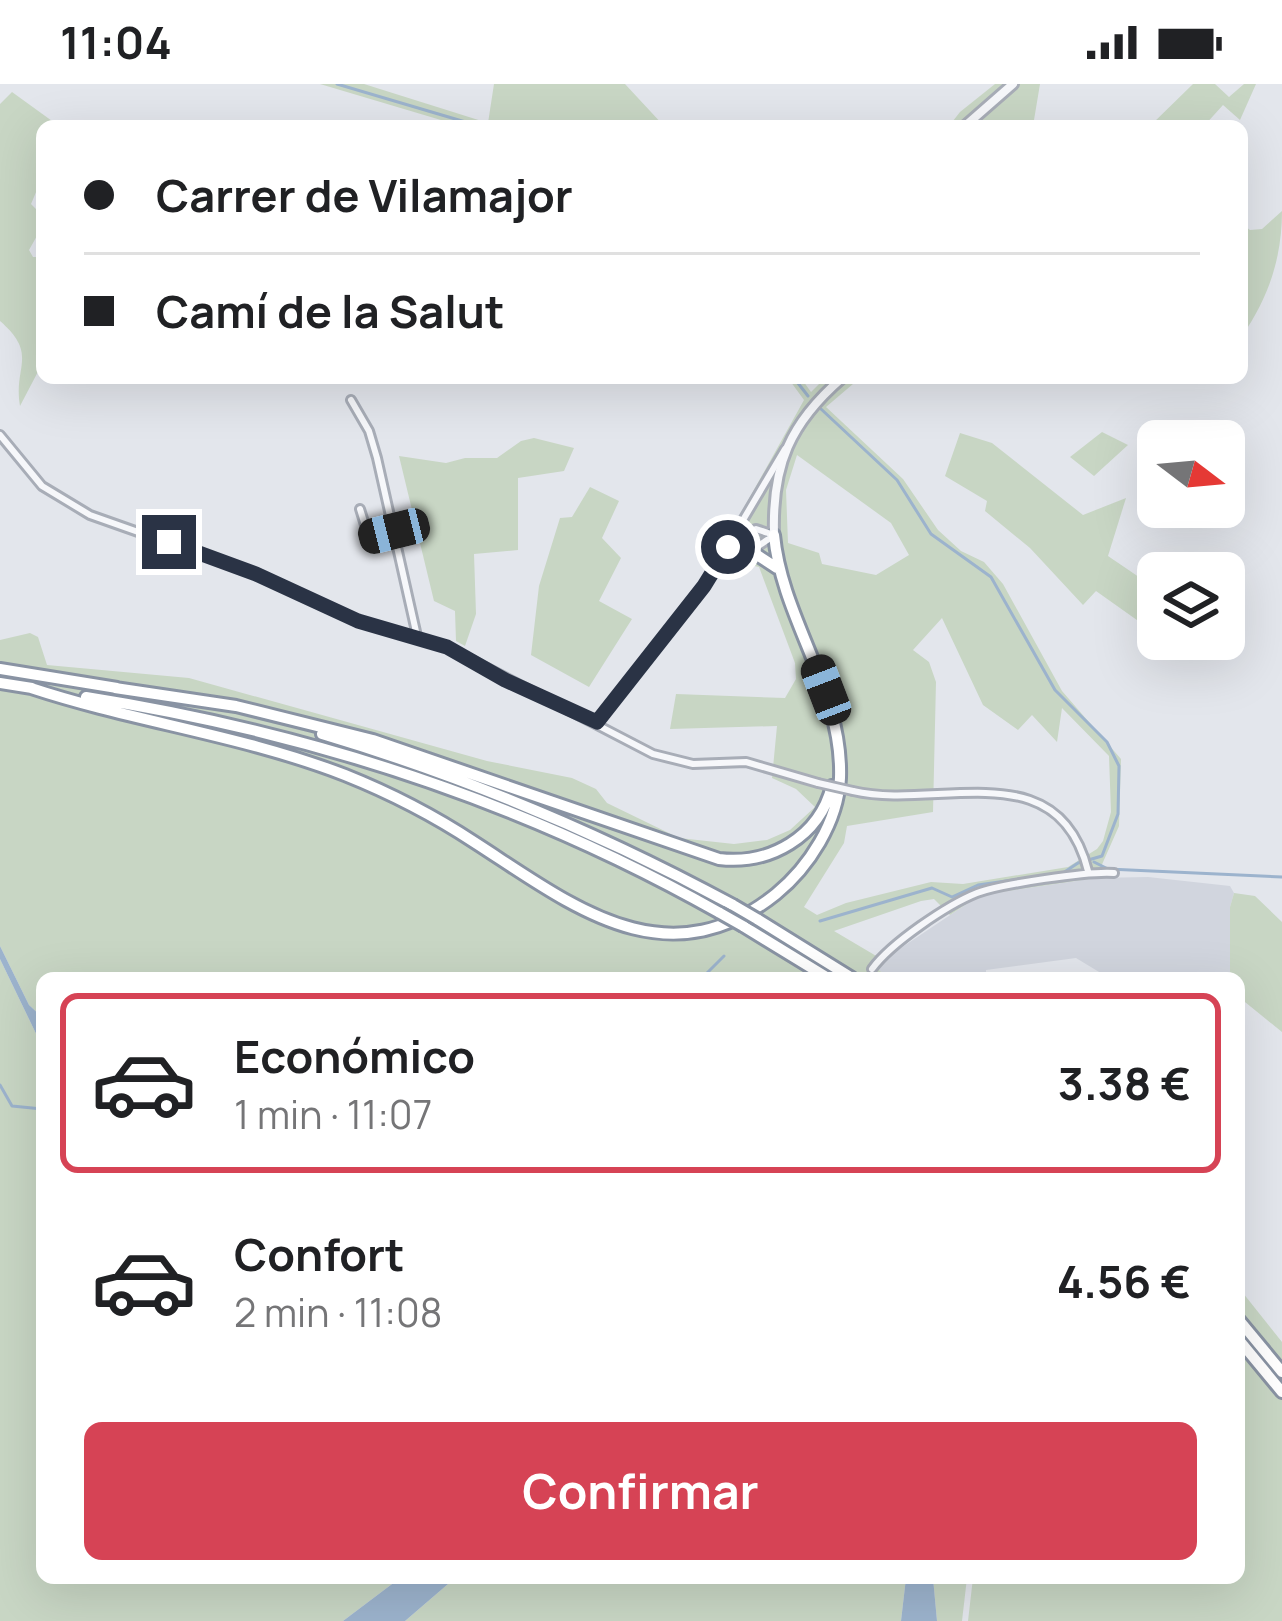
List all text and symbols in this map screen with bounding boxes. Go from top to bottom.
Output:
text: 11:04 [60,11,172,73]
text: Carrer de Vilamajor [156,164,573,226]
text: Camí de la Salut [156,280,504,342]
north arrow [1137,420,1245,528]
map controls [1137,420,1245,660]
car [355,505,433,557]
route end [142,515,196,569]
route start [701,520,755,574]
button: layers [1137,552,1245,660]
car [796,650,856,730]
text: Económico [234,1025,475,1087]
icon: car [90,1029,198,1137]
text: 3.38 € [1058,1052,1191,1114]
text: 1 min · 11:07 [234,1087,432,1141]
text: Confort [234,1223,405,1285]
icon: car [90,1227,198,1335]
text: 4.56 € [1057,1250,1191,1312]
text: 2 min · 11:08 [234,1285,442,1339]
button: Confirmar [84,1422,1197,1560]

